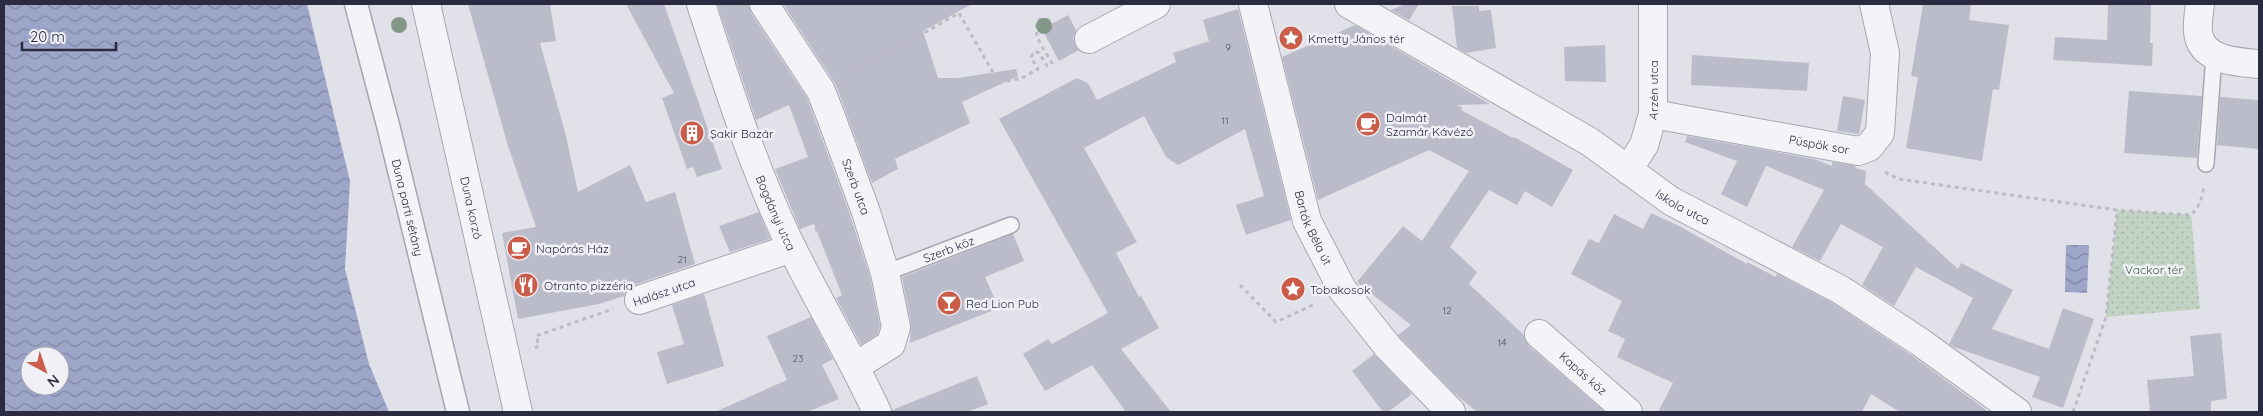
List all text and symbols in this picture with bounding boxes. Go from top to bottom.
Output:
scale bar [22,20,116,52]
place icon: Kmetty János tér [1278,25,1304,51]
text: 20 m [30,27,65,46]
place label: Kmetty János tér [1308,31,1405,46]
house number: 9 [1225,41,1231,54]
street label: Arzén utca [1644,60,1661,122]
place label: Dalmát Szamár Kávézó [1386,110,1473,139]
cafe icon: Dalmát Szamár Kávézó [1355,111,1381,137]
house number: 11 [1221,114,1229,127]
building icon: Şakir Bazár [679,120,705,146]
place label: Şakir Bazár [710,126,774,141]
street label: Püspök sor [1788,131,1851,157]
street label: Szerb utca [839,156,874,217]
street label: Duna parti sétány [389,157,427,258]
street label: Bogdányi utca [753,173,799,253]
street label: Duna korzó [458,175,486,241]
street label: Iskola utca [1653,185,1713,228]
street label: Bartók Béla út [1292,189,1336,267]
street label: Szerb köz [921,232,977,265]
cafe icon: Napórás Ház [506,235,532,261]
place label: Napórás Ház [536,241,609,256]
house number: 21 [677,253,687,266]
park label: Vackor tér [2125,262,2183,277]
restaurant icon: Otranto pizzéria [513,272,539,298]
street label: Halász utca [631,274,697,310]
place icon: Tobakosok [1280,276,1306,302]
place label: Otranto pizzéria [544,278,633,293]
place label: Tobakosok [1310,282,1370,297]
bar icon: Red Lion Pub [936,290,962,316]
place label: Red Lion Pub [966,296,1039,311]
house number: 12 [1442,304,1452,317]
house number: 14 [1498,336,1506,349]
north arrow [20,346,70,396]
street label: Kapás köz [1557,348,1610,398]
house number: 23 [793,352,803,365]
text: N [44,371,63,391]

